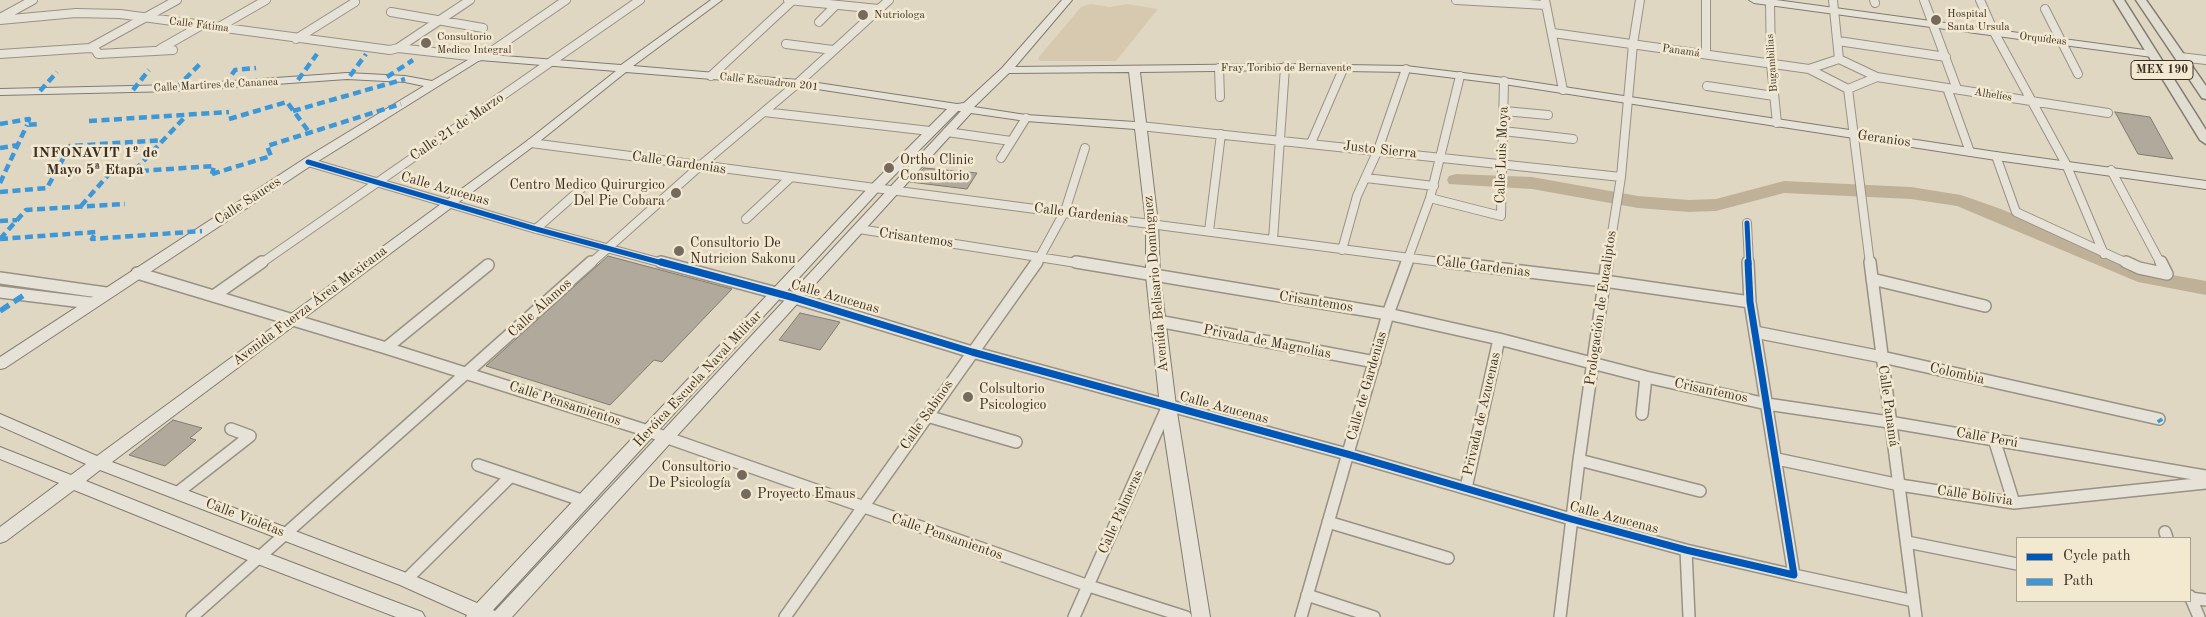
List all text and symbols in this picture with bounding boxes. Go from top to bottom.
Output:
place label: Hospital Santa Ursula [1947,7,2010,33]
marker: Nutriologa [856,8,870,22]
place label: Nutriologa [874,8,925,22]
marker: Hospital Santa Ursula [1929,13,1943,27]
street label: Calle Fátima [168,15,230,35]
place label: Consultorio Medico Integral [437,30,511,56]
street label: Orquídeas [2019,30,2067,48]
street label: Bugambilias [1763,33,1781,93]
marker: Consultorio Medico Integral [419,36,433,50]
street label: Panamá [1661,42,1701,60]
road number: MEX 190 [2131,60,2193,80]
street label: Fray Toribio de Bernavente [1221,61,1351,75]
street label: Calle Escuadron 201 [719,70,819,94]
street label: Calle Martires de Cananea [153,75,279,95]
street label: Alhelies [1973,85,2013,105]
street label: Calle 21 de Marzo [407,89,507,165]
street label: Calle Luis Moya [1492,106,1512,204]
street label: Geranios [1856,127,1912,151]
street label: Justo Sierra [1342,138,1418,162]
district label: INFONAVIT 1º de Mayo 5ª Etapa [32,144,158,179]
street label: Calle Gardenias [631,148,727,178]
place label: Ortho Clinic Consultorio [900,152,973,184]
marker: Ortho Clinic Consultorio [882,161,896,175]
street label: Calle Azucenas [399,168,491,210]
street label: Calle Sauces [212,173,284,229]
place label: Centro Medico Quirurgico Del Pie Cobara [509,177,665,210]
marker: Centro Medico Quirurgico Del Pie Cobara [669,186,683,200]
street label: Avenida Belisario Domínguez [1140,195,1172,373]
street label: Calle Gardenias [1033,200,1129,228]
street label: Crisantemos [878,224,954,252]
street label: Prologación de Eucaliptos [1582,229,1620,387]
place label: Consultorio De Nutricion Sakonu [690,235,796,268]
street label: Avenida Fuerza Área Mexicana [229,242,391,370]
marker: Consultorio De Nutricion Sakonu [672,244,686,258]
street label: Calle Gardenias [1435,253,1531,281]
street label: Calle Álamos [505,275,575,341]
street label: Calle Azucenas [789,276,881,318]
street label: Crisantemos [1278,288,1354,316]
street label: Heróica Escuela Naval Militar [630,307,766,451]
street label: Privada de Magnolias [1202,321,1332,363]
street label: Calle de Gardenias [1343,330,1391,442]
street label: Privada de Azucenas [1460,351,1504,477]
street label: Colombia [1928,360,1986,388]
street label: Calle Panamá [1874,364,1902,448]
street label: Crisantemos [1673,375,1749,407]
street label: Calle Sabinos [897,377,957,453]
street label: Calle Pensamientos [507,378,623,430]
place label: Colsultorio Psicologico [979,381,1047,414]
street label: Calle Azucenas [1178,388,1270,428]
marker: Colsultorio Psicologico [961,390,975,404]
street label: Calle Perú [1955,424,2019,452]
place label: Consultorio De Psicología [648,459,731,492]
street label: Calle Palmeras [1095,467,1147,557]
marker: Consultorio De Psicología [735,468,749,482]
street label: Calle Bolivia [1936,482,2014,510]
place label: Proyecto Emaus [757,486,856,502]
marker: Proyecto Emaus [739,487,753,501]
street label: Calle Violetas [203,495,287,541]
street label: Calle Azucenas [1568,498,1660,538]
street label: Calle Pensamientos [889,510,1005,564]
legend [2016,537,2191,602]
text: Cycle path [2063,549,2131,564]
text: Path [2063,574,2093,589]

